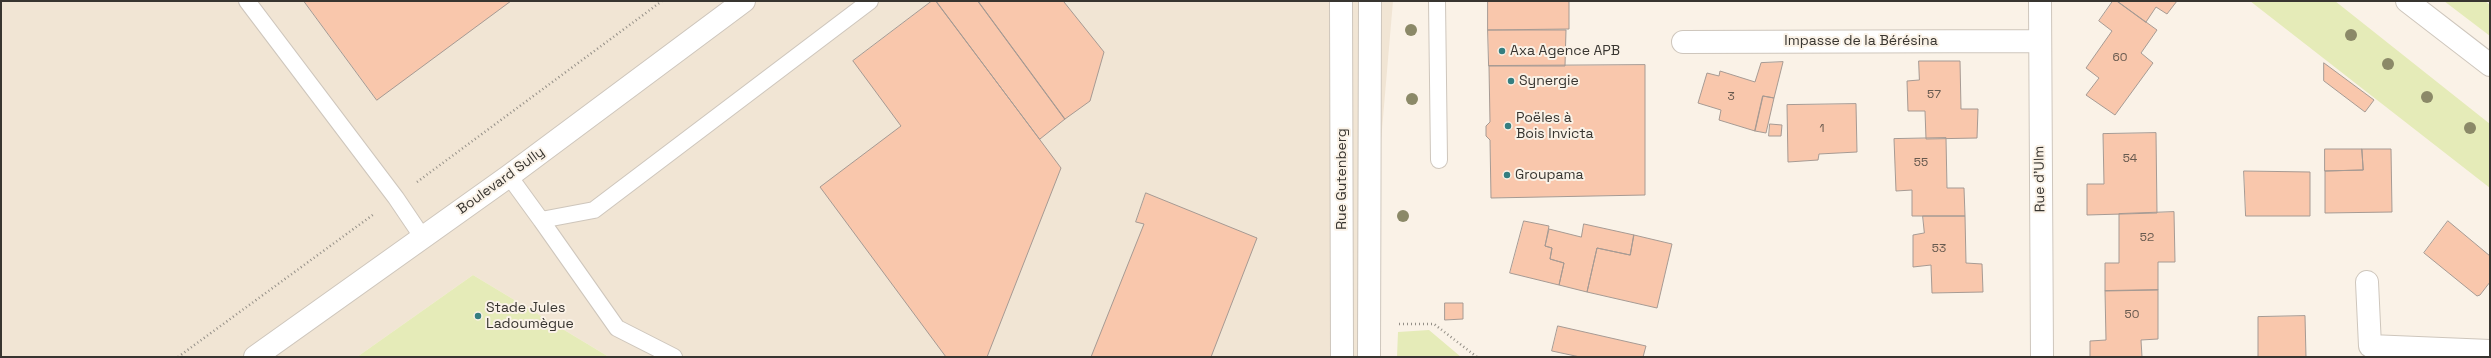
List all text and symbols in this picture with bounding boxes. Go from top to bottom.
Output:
street label: Impasse de la Bérésina [1784,33,1938,49]
place label: Axa Agence APB [1510,43,1620,59]
marker: Axa Agence APB [1497,46,1507,56]
house number: 60 [2112,51,2128,65]
place label: Synergie [1519,73,1579,89]
marker: Synergie [1506,76,1516,86]
house number: 57 [1927,88,1941,102]
house number: 3 [1727,90,1735,104]
place label: Poëles à Bois Invicta [1516,110,1594,142]
marker: Poëles à Bois Invicta [1503,121,1513,131]
house number: 1 [1819,122,1825,136]
street label: Rue Gutenberg [1334,128,1350,230]
street label: Boulevard Sully [454,144,548,218]
street label: Rue d'Ulm [2031,146,2049,212]
house number: 54 [2123,152,2137,166]
house number: 55 [1914,156,1928,170]
place label: Groupama [1515,167,1584,183]
marker: Groupama [1502,170,1512,180]
house number: 52 [2140,231,2154,245]
house number: 53 [1932,242,1946,256]
place label: Stade Jules Ladoumègue [486,300,574,332]
house number: 50 [2125,308,2139,322]
marker: Stade Jules Ladoumègue [473,311,483,321]

